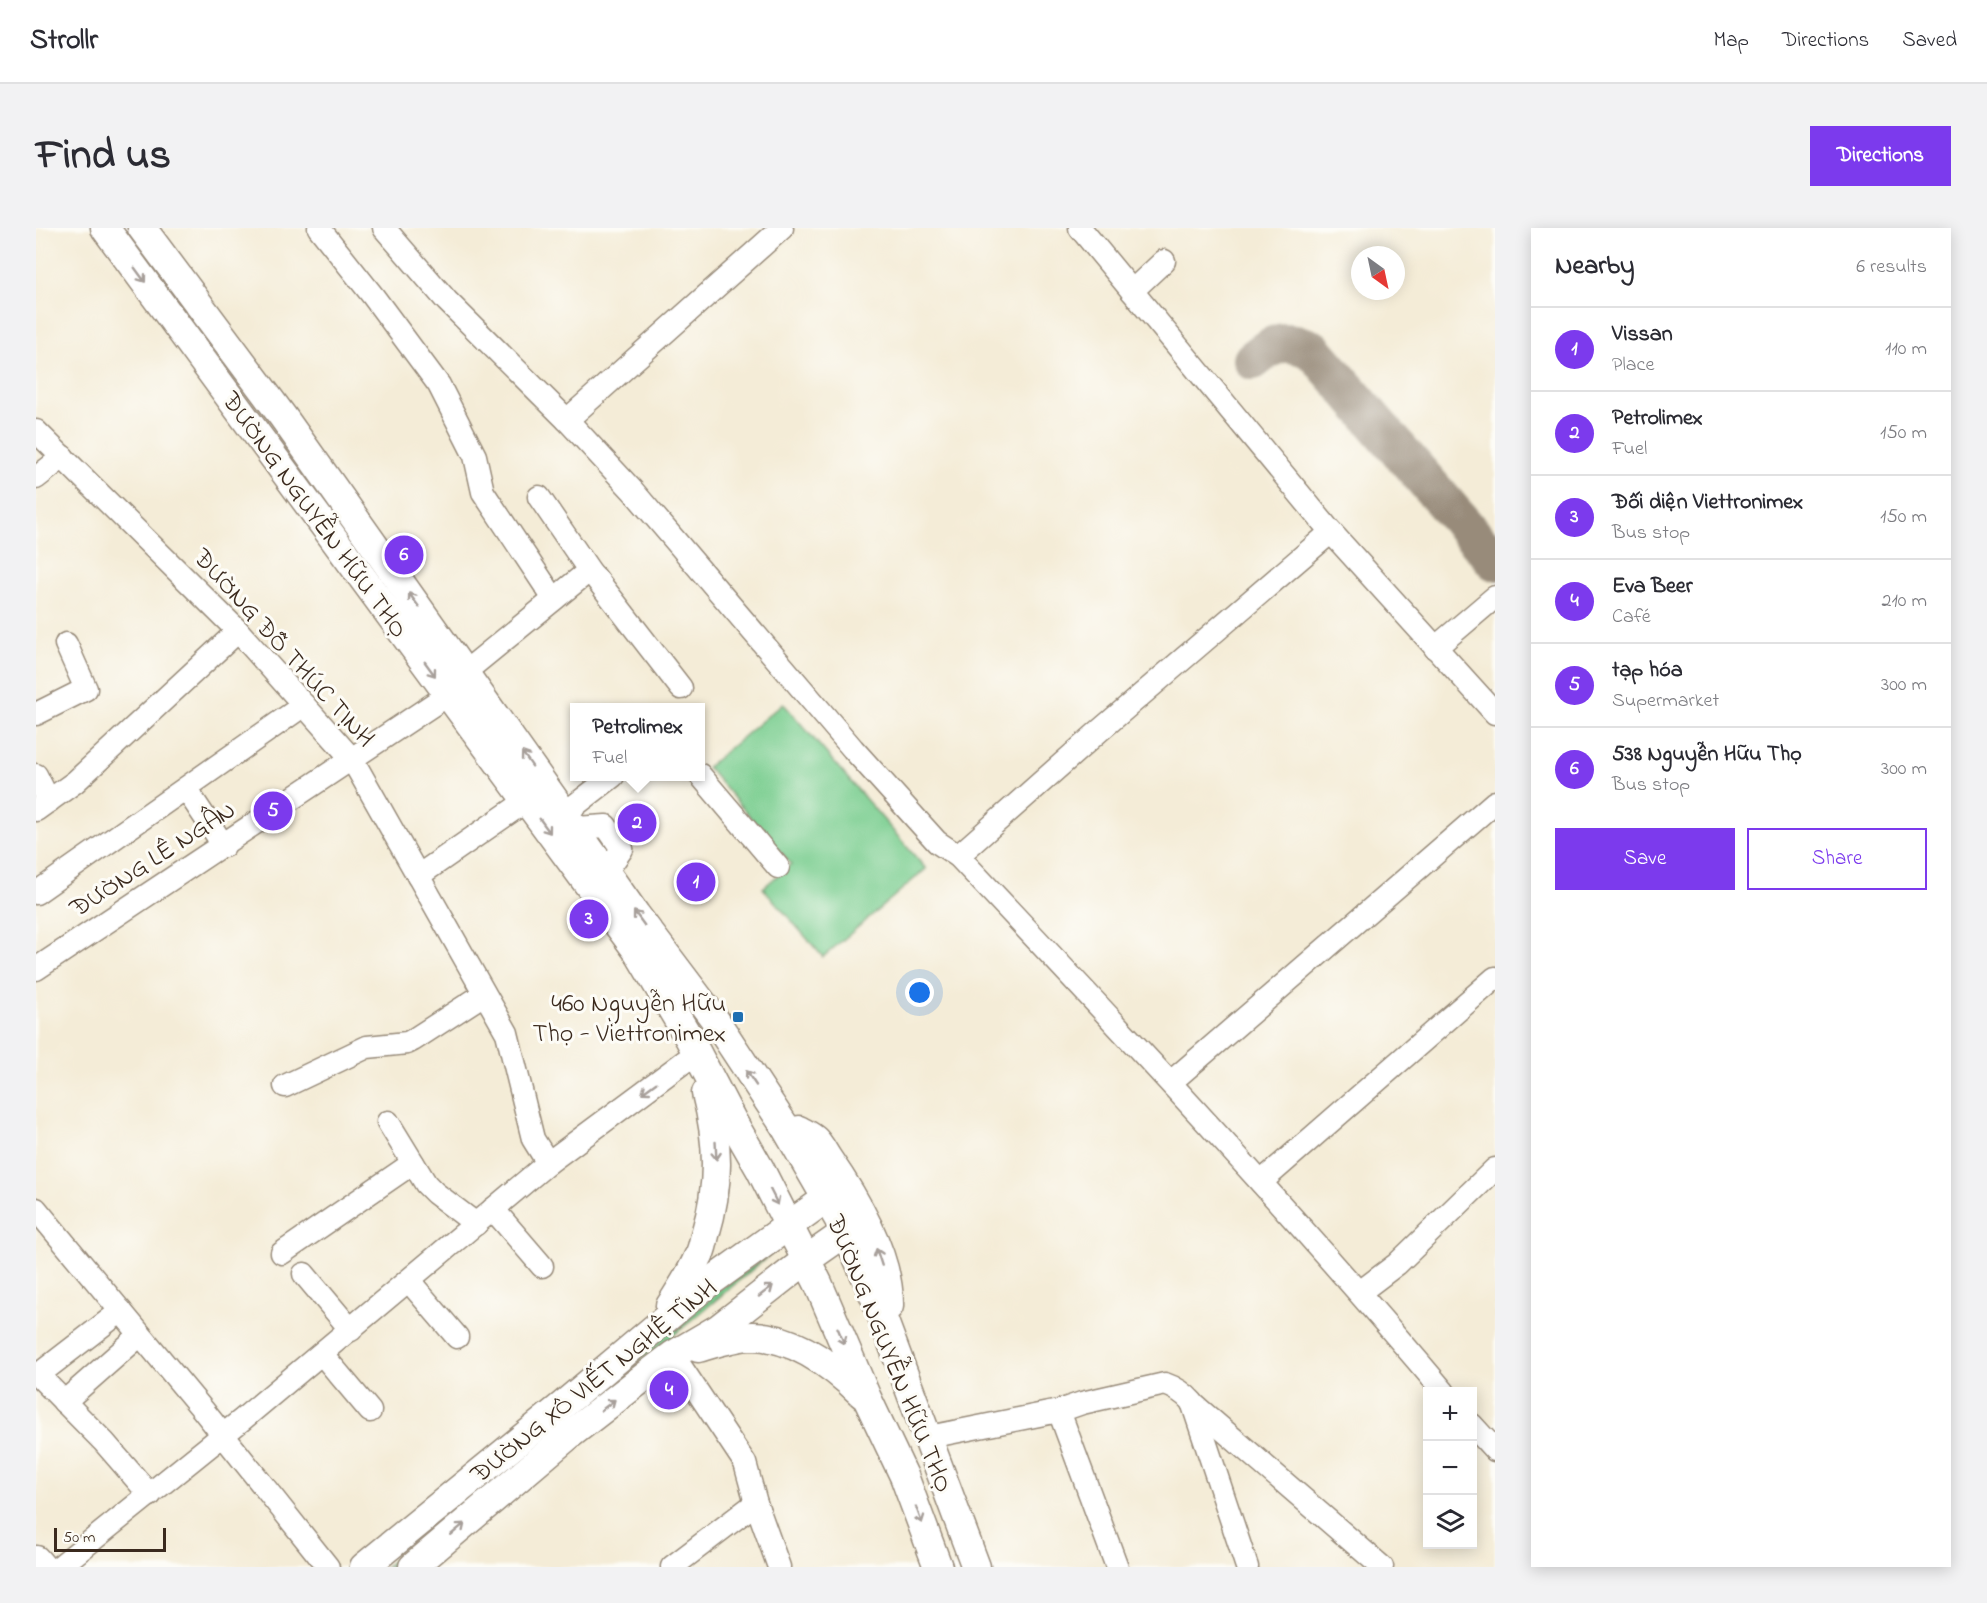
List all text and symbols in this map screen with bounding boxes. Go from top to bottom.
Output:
text: Strollr [30,21,98,62]
text: Map [1713,26,1749,56]
text: Directions [1782,26,1869,56]
text: Saved [1902,26,1957,56]
text: Find us [36,126,171,187]
button: Directions [1810,126,1951,186]
north arrow [1351,246,1405,300]
text: Nearby [1555,248,1634,286]
text: 6 results [1856,253,1927,282]
one-way arrow [134,267,146,283]
text: Vissan [1612,319,1673,351]
text: 1 [1571,335,1578,364]
text: 110 m [1885,335,1927,364]
text: Place [1612,351,1654,380]
street label: ĐƯỜNG NGUYỄN HỮU THỌ [210,383,417,647]
text: Petrolimex [1612,403,1703,435]
text: 2 [1570,419,1579,448]
text: 150 m [1880,419,1927,448]
text: Fuel [1612,435,1647,464]
text: Đối diện Viettronimex [1612,487,1803,519]
text: 3 [1570,503,1579,532]
text: 150 m [1880,503,1927,532]
text: Bus stop [1612,519,1690,548]
pin: 6 [384,532,424,578]
street label: ĐƯỜNG ĐỖ THÚC TỊNH [182,540,383,757]
text: Eva Beer [1612,571,1693,603]
text: 4 [1570,587,1579,616]
text: 210 m [1882,587,1927,616]
one-way arrow [408,593,420,609]
text: Café [1612,603,1651,632]
text: tạp hóa [1612,655,1683,687]
one-way arrow [424,660,436,676]
text: 5 [1569,671,1580,700]
text: 300 m [1881,671,1927,700]
text: Supermarket [1612,687,1719,716]
popup [570,703,705,781]
text: Petrolimex [592,712,683,744]
text: 538 Nguyễn Hữu Thọ [1612,739,1802,771]
text: Fuel [592,744,627,773]
one-way arrow [521,751,533,768]
text: 6 [1570,755,1579,784]
text: 300 m [1881,755,1927,784]
text: Bus stop [1612,771,1690,800]
pin: 5 [254,788,292,834]
street label: ĐƯỜNG LÊ NGÂN [62,792,244,929]
pin: 2 [618,800,656,846]
one-way arrow [539,818,551,834]
button: Save [1555,828,1735,890]
button: Share [1747,828,1927,890]
pin: 1 [676,860,716,904]
pin: 3 [570,896,608,942]
one-way arrow [633,911,645,927]
your location [905,978,934,1007]
place label: 460 Nguyễn Hữu Thọ - Viettronimex [533,986,726,1054]
marker: 460 Nguyễn Hữu Thọ - Viettronimex [731,1010,745,1024]
one-way arrow [745,1069,758,1086]
one-way arrow [642,1082,658,1094]
one-way arrow [711,1141,722,1161]
one-way arrow [768,1188,780,1205]
street label: ĐƯỜNG NGUYỄN HỮU THỌ [815,1208,962,1499]
one-way arrow [873,1248,884,1267]
street label: ĐƯỜNG XÔ VIẾT NGHỆ TĨNH [462,1270,726,1495]
one-way arrow [758,1285,774,1298]
one-way arrow [836,1327,848,1345]
pin: 4 [650,1368,688,1412]
map controls [1423,1387,1477,1549]
button: + [1423,1387,1477,1441]
one-way arrow [600,1399,616,1412]
button: − [1423,1441,1477,1495]
button: layers [1423,1495,1477,1549]
one-way arrow [914,1505,925,1524]
one-way arrow [450,1523,466,1536]
scale bar [54,1525,166,1552]
text: 50 m [63,1526,95,1550]

